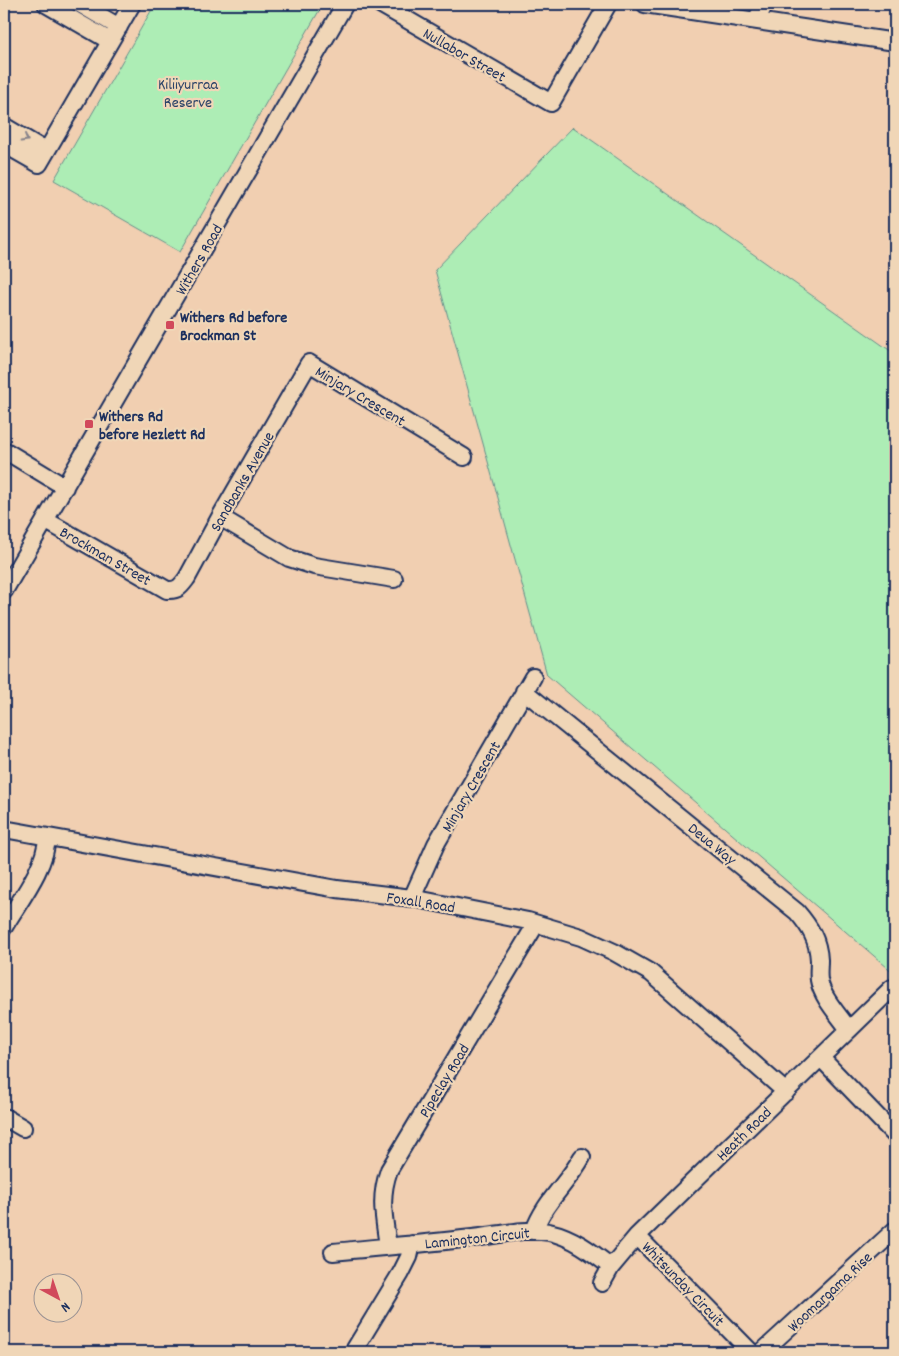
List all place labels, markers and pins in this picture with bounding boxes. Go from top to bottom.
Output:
place label: Withers Rd before Brockman St [180,307,287,348]
marker: Withers Rd before Brockman St [164,319,176,331]
place label: Withers Rd before Hezlett Rd [99,406,205,447]
marker: Withers Rd before Hezlett Rd [83,418,95,430]

